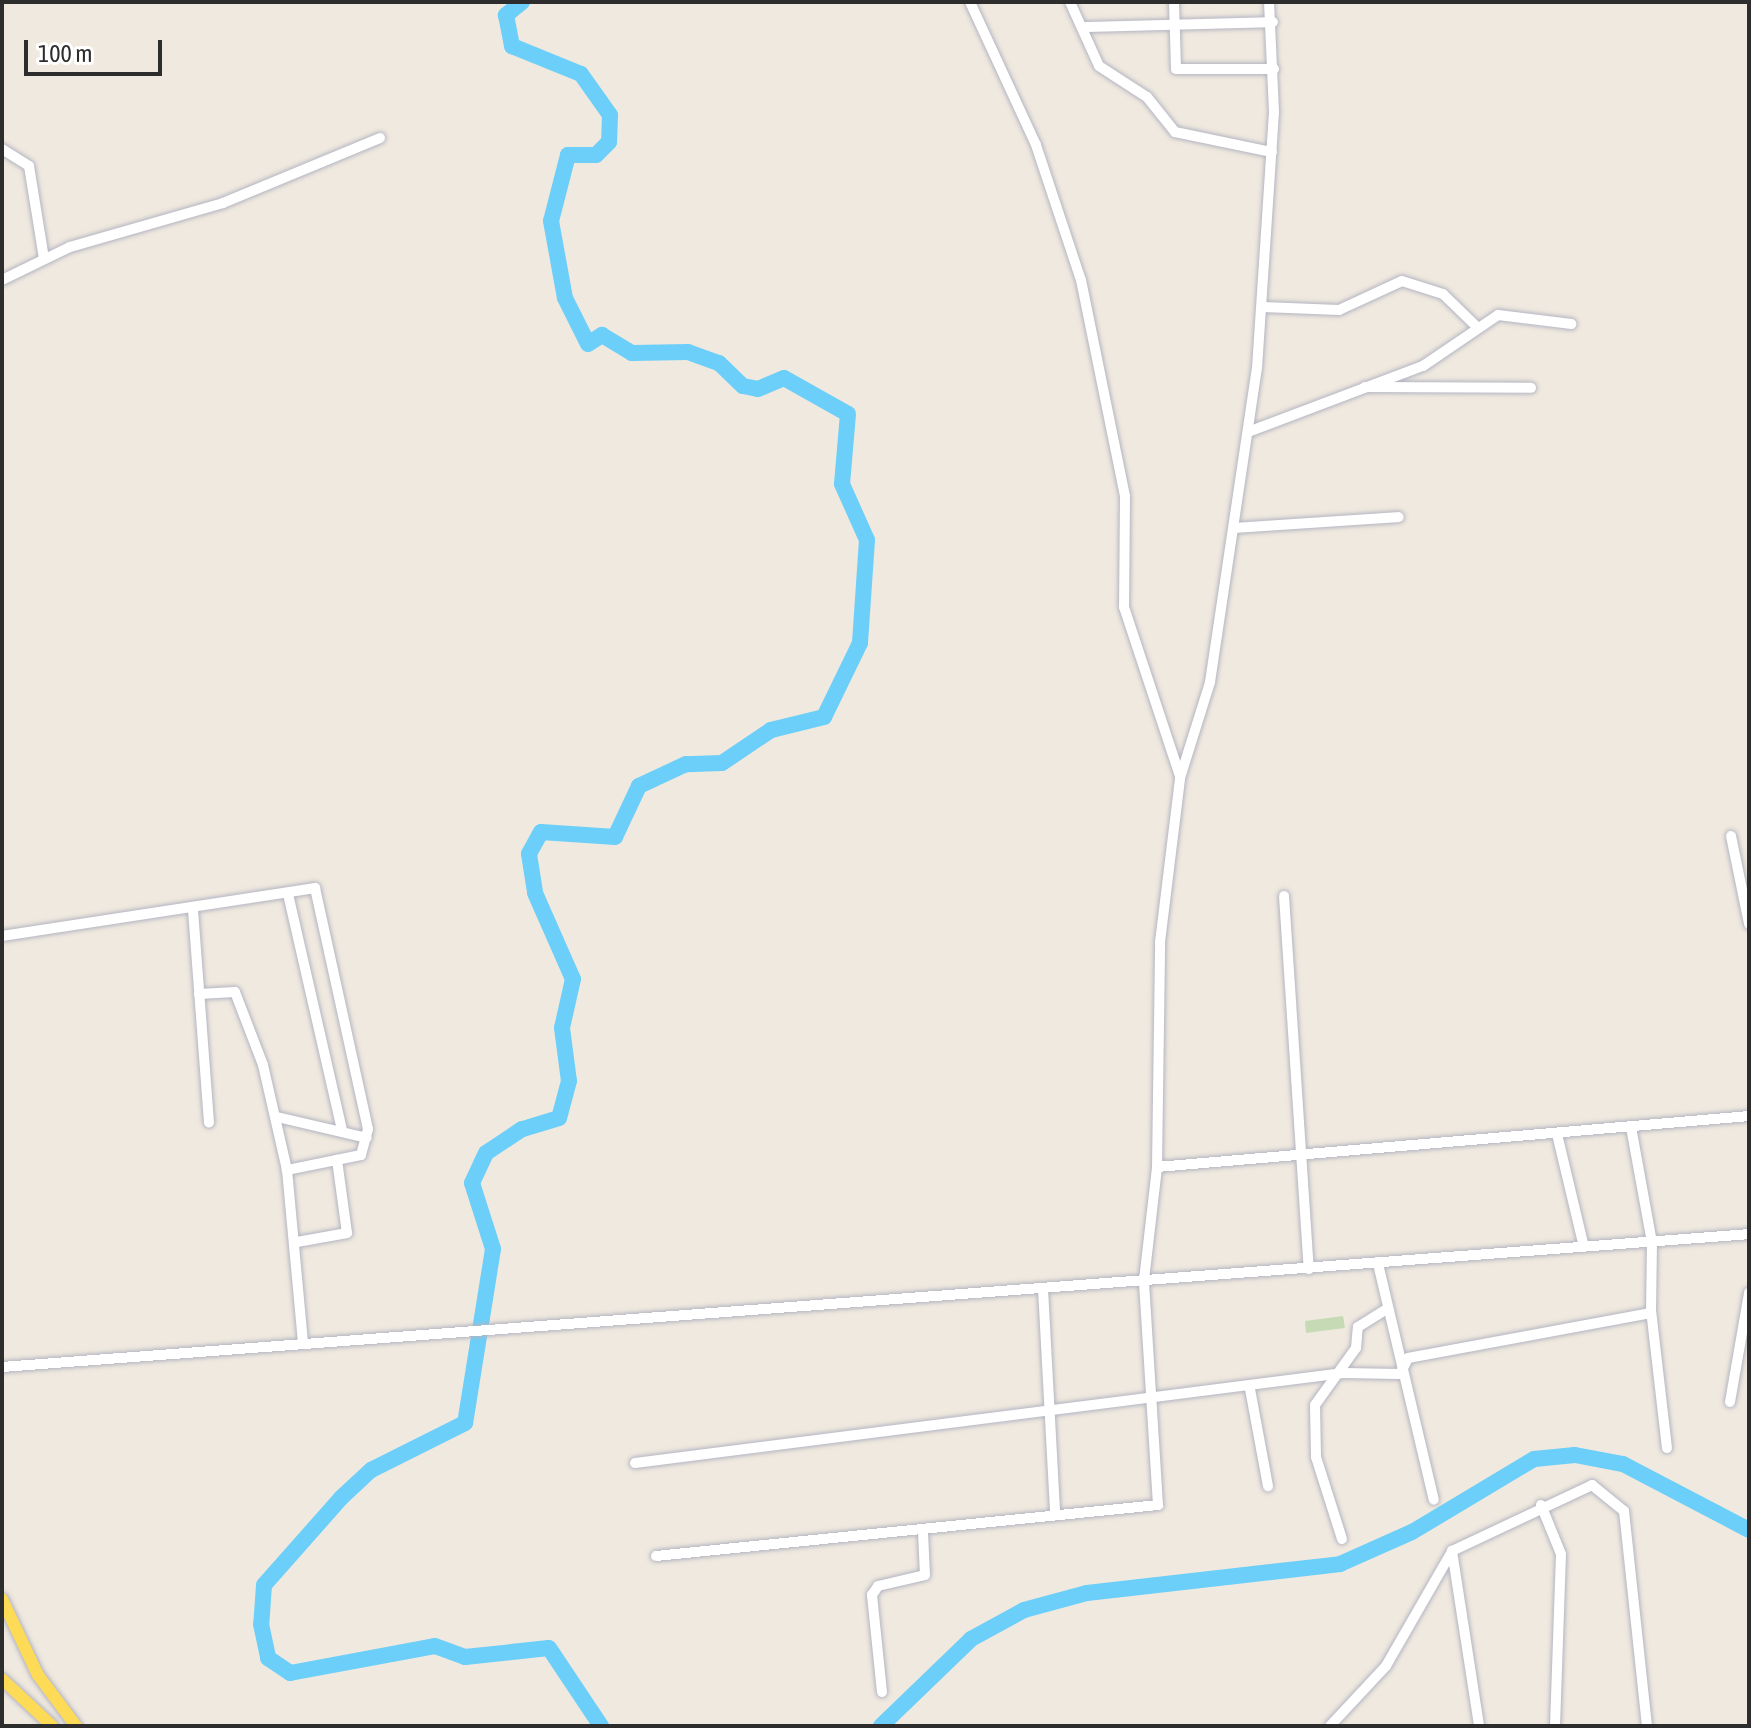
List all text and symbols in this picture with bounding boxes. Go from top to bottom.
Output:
scale bar [28,24,166,74]
text: 100 m [38,40,92,67]

